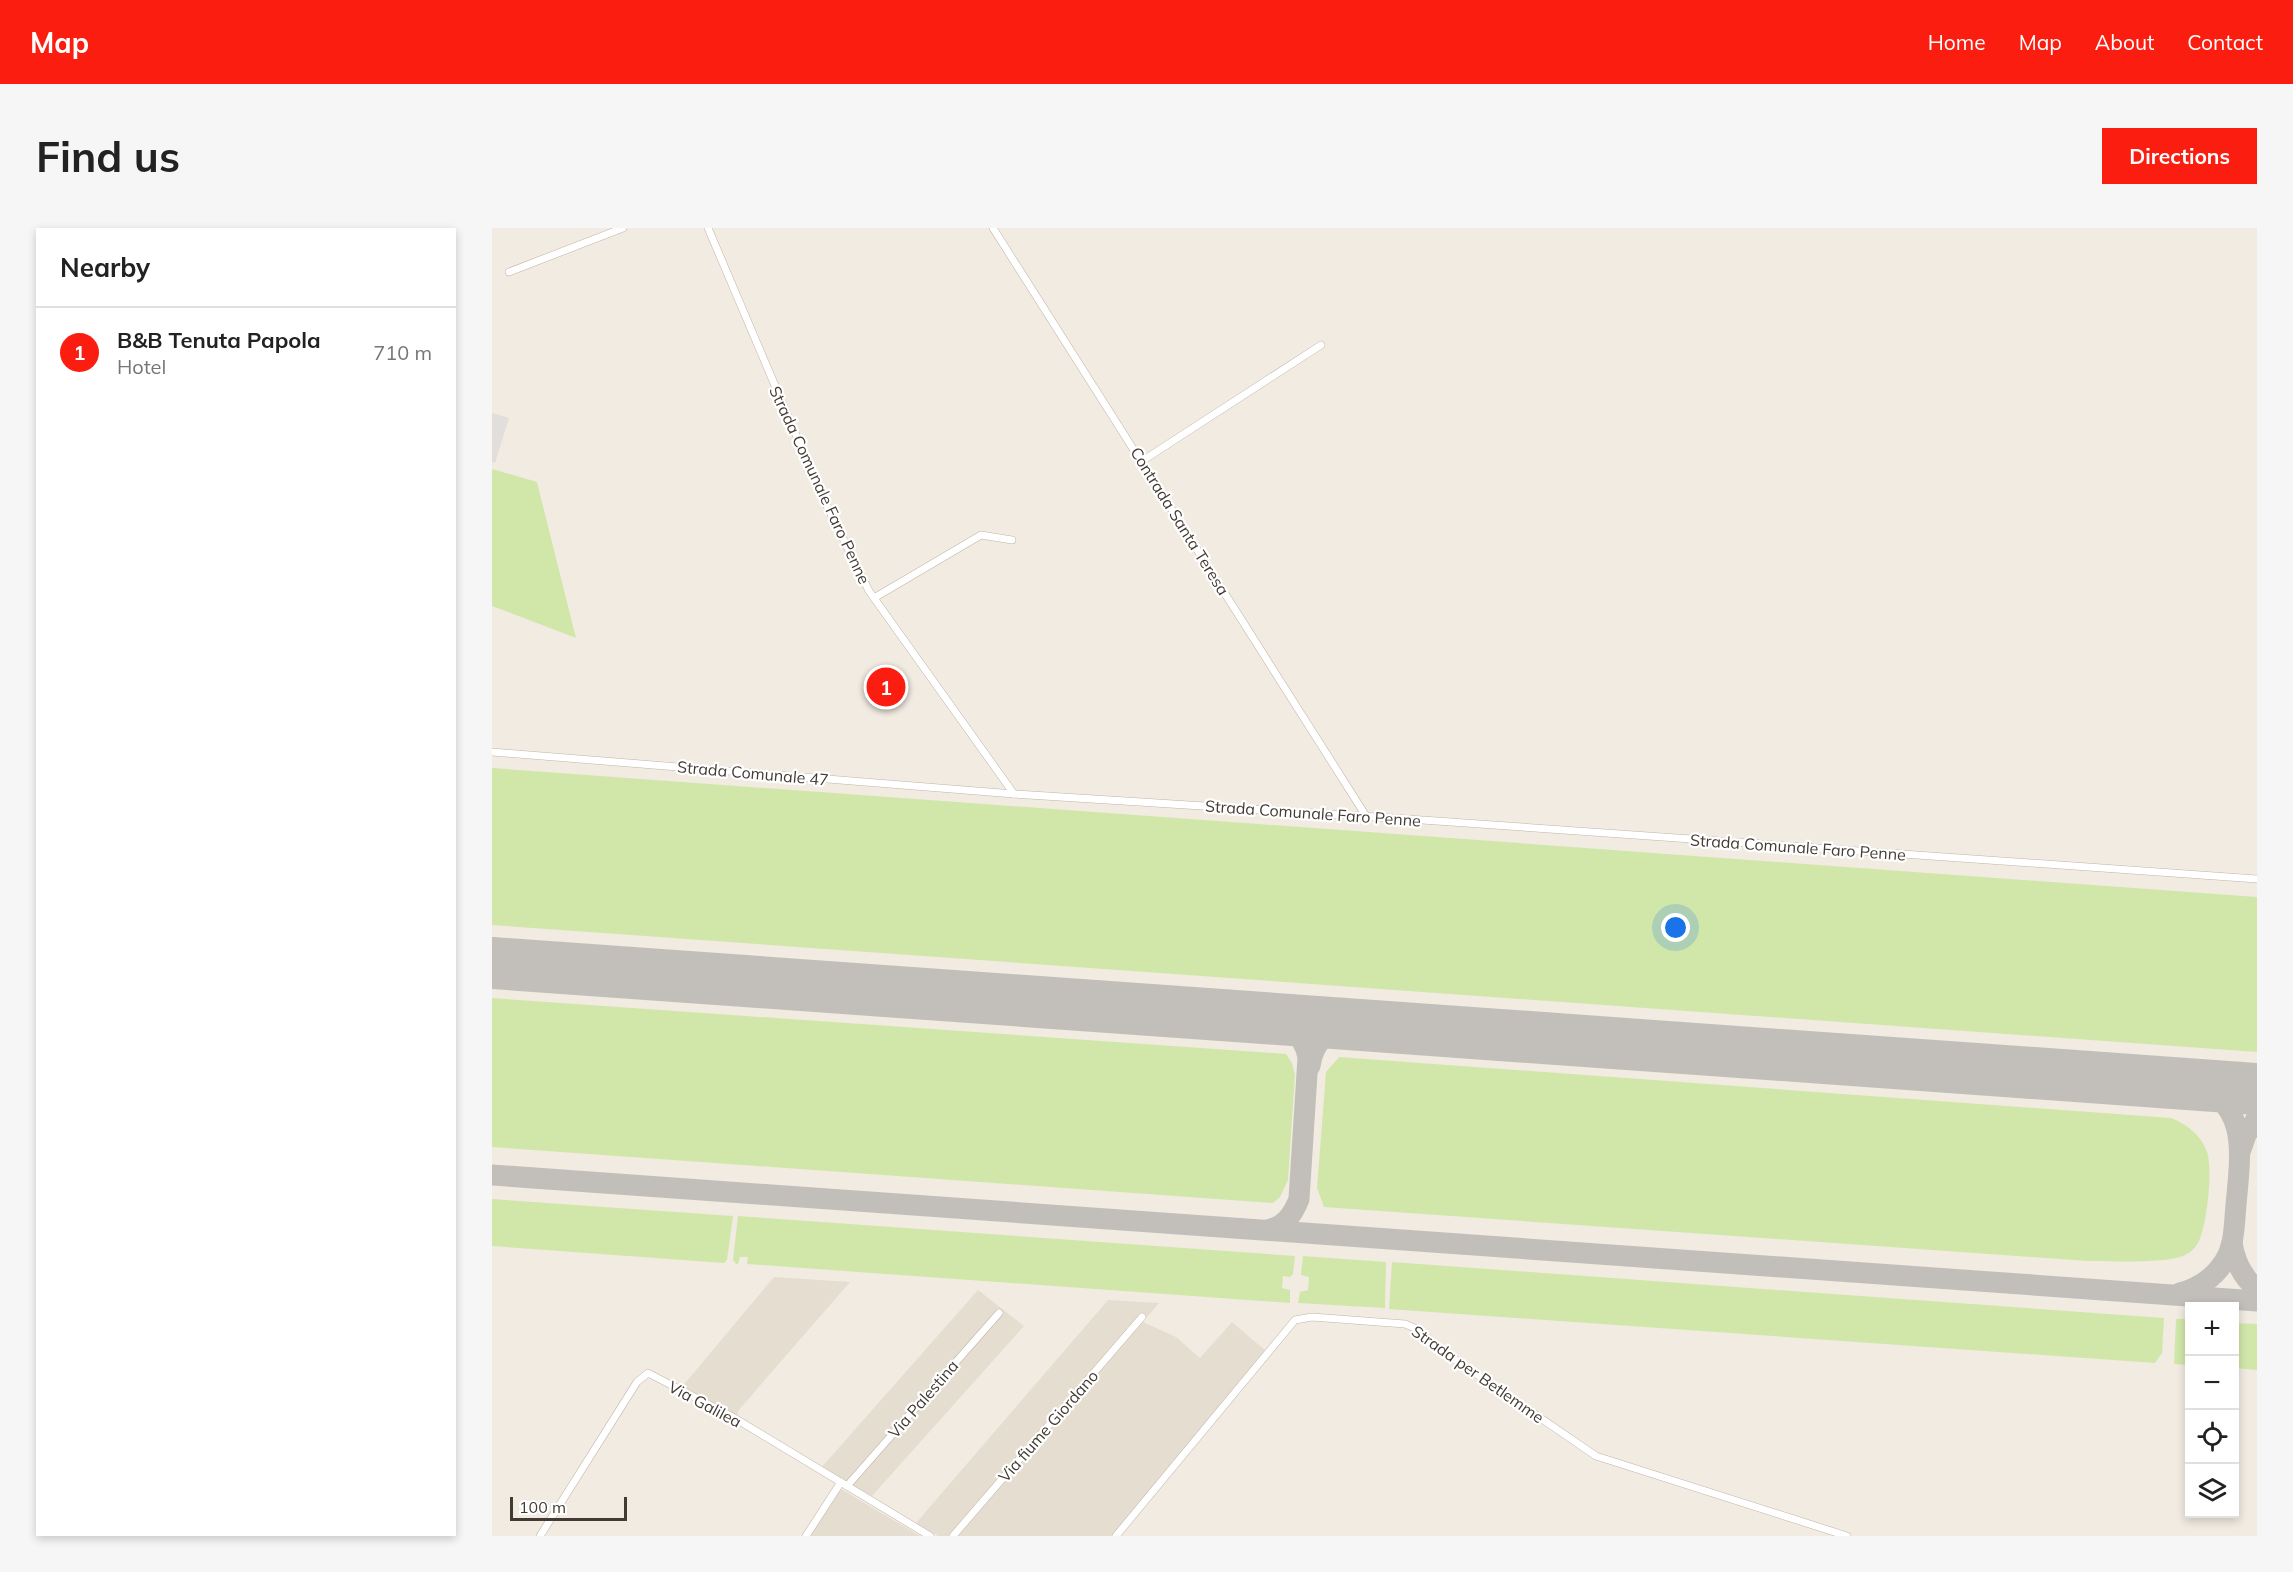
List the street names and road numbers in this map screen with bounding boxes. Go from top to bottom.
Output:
street label: Strada Comunale Faro Penne [765,383,875,587]
street label: Contrada Santa Teresa [1126,443,1234,599]
street label: Strada Comunale 47 [676,756,830,790]
street label: Strada Comunale Faro Penne [1204,795,1422,831]
street label: Strada Comunale Faro Penne [1689,829,1907,865]
street label: Strada per Betlemme [1408,1321,1548,1427]
street label: Via Palestina [884,1356,962,1442]
street label: Via fiume Giordano [994,1366,1102,1486]
street label: Via Galilea [665,1376,745,1432]

